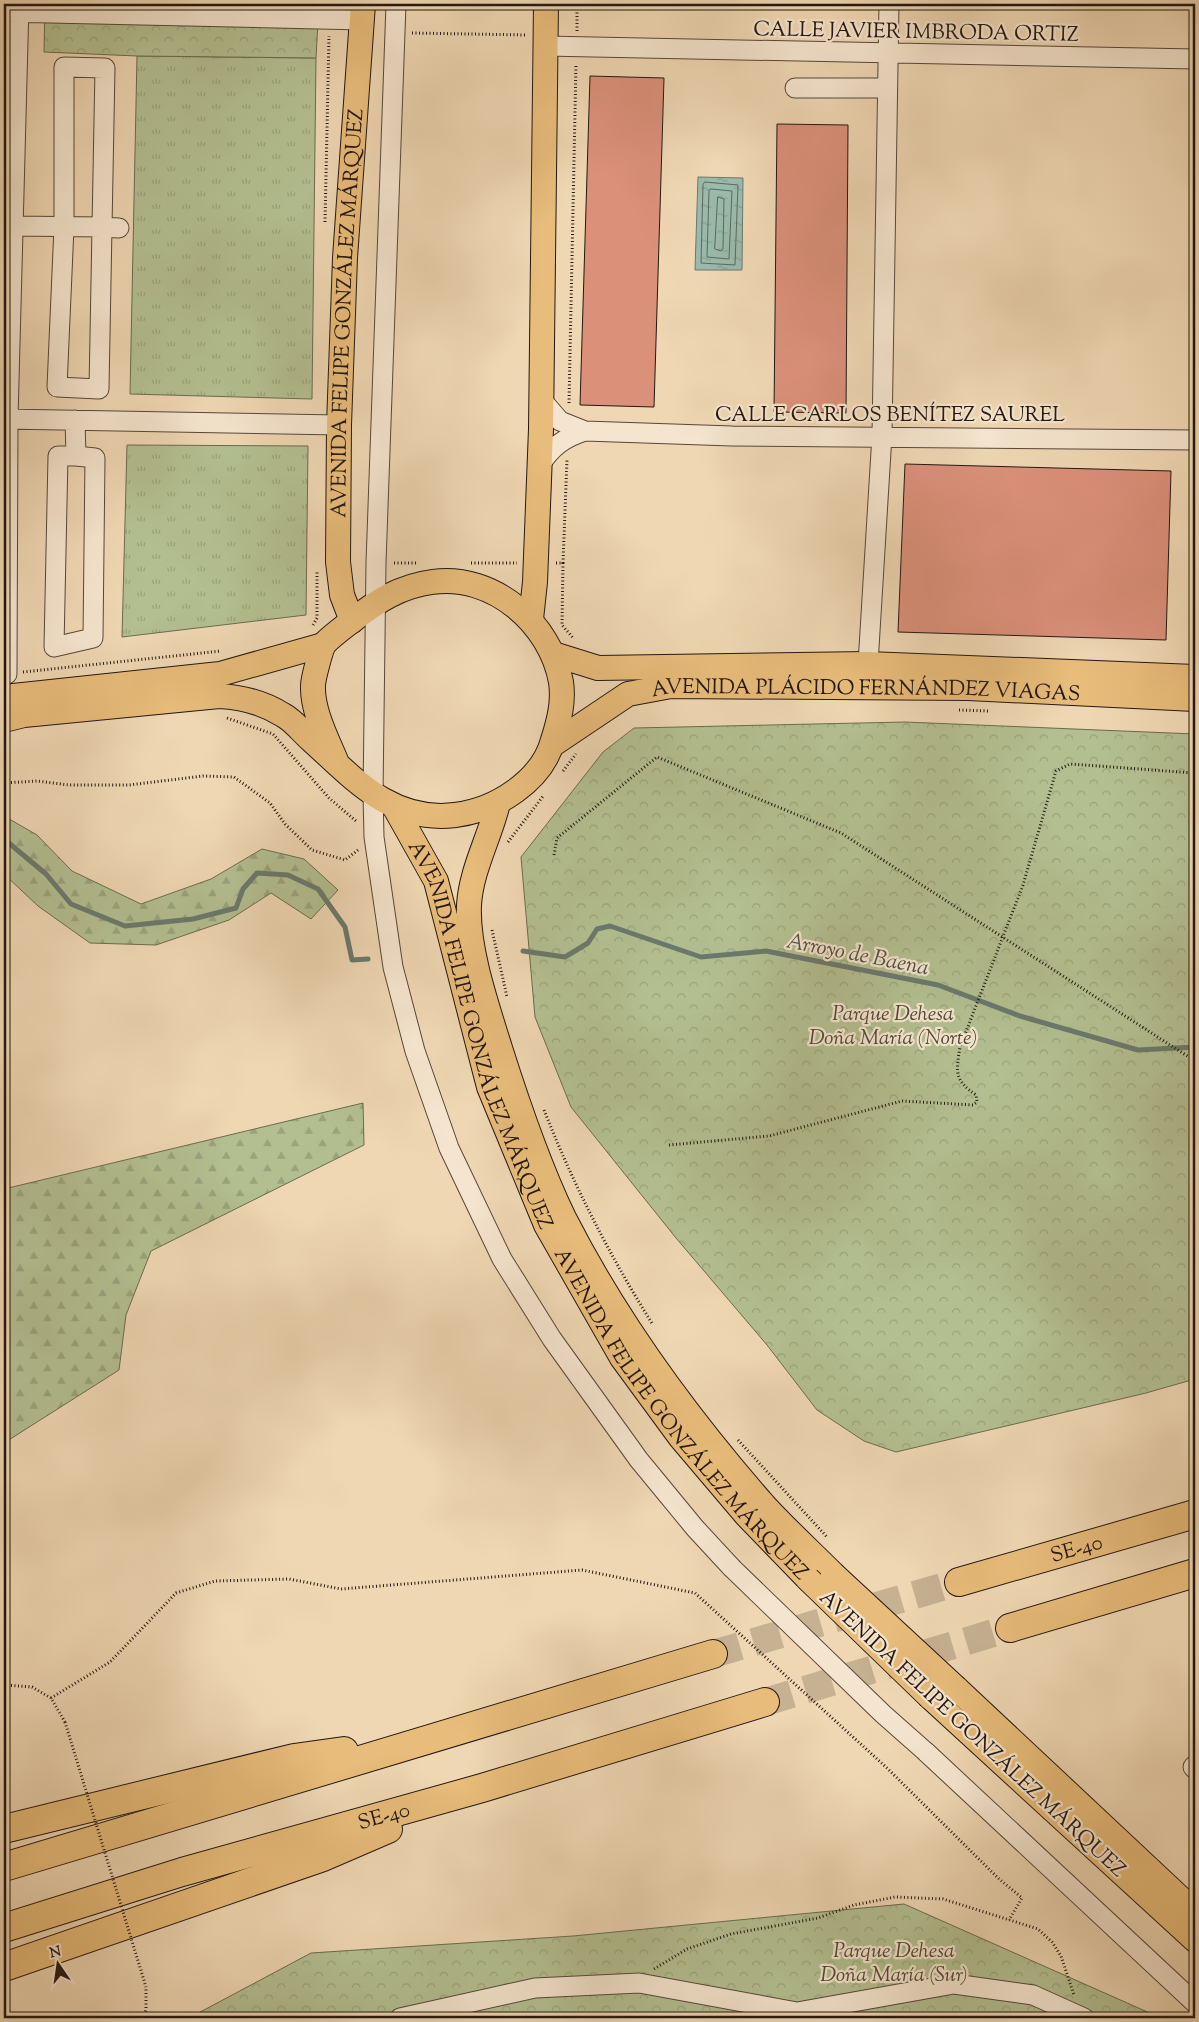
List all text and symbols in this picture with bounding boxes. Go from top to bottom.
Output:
street label: CALLE JAVIER IMBRODA ORTIZ [753,15,1079,51]
street label: AVENIDA FELIPE GONZÁLEZ MÁRQUEZ [325,108,373,518]
street label: CALLE CARLOS BENÍTEZ SAUREL [715,401,1065,431]
street label: AVENIDA PLÁCIDO FERNÁNDEZ VIAGAS [649,673,1081,710]
street label: AVENIDA FELIPE GONZÁLEZ MÁRQUEZ [399,836,559,1235]
water label: Arroyo de Baena [783,926,931,985]
park label: Parque Dehesa Doña María (Norte) [809,1000,977,1054]
street label: AVENIDA FELIPE GONZÁLEZ MÁRQUEZ [545,1243,814,1588]
street label: SE-40 [1047,1528,1106,1572]
street label: AVENIDA FELIPE GONZÁLEZ MÁRQUEZ [812,1584,1132,1885]
street label: SE-40 [355,1796,414,1839]
park label: Parque Dehesa Doña María (Sur) [820,1937,968,1991]
north arrow [32,1940,82,1990]
text: N [48,1942,63,1964]

